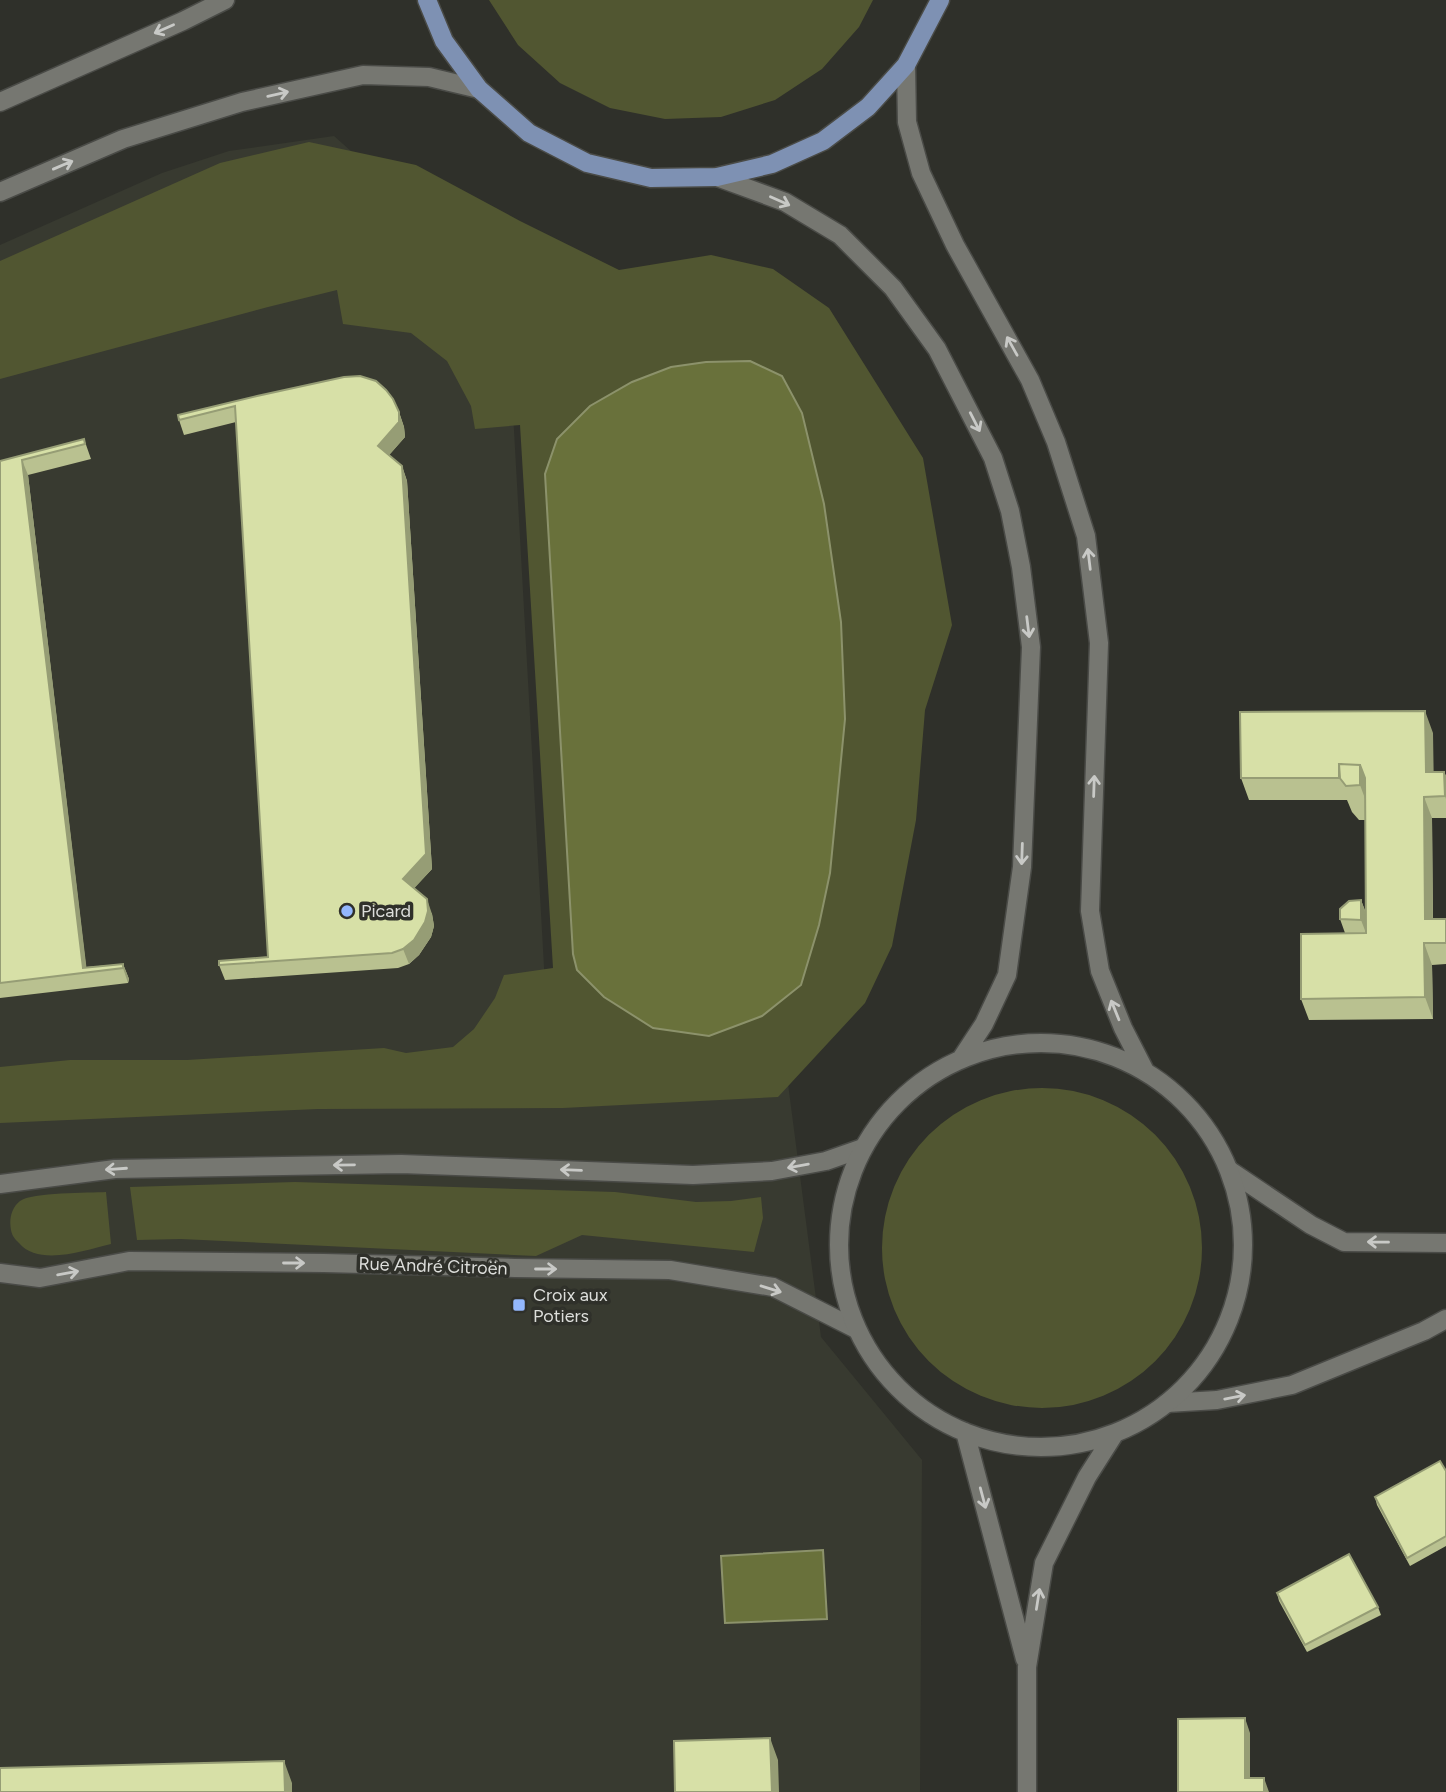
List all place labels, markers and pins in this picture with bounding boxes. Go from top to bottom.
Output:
place label: Picard [361,900,411,922]
marker: Picard [339,903,355,919]
place label: Croix aux Potiers [533,1284,608,1327]
marker: Croix aux Potiers [511,1297,527,1313]

